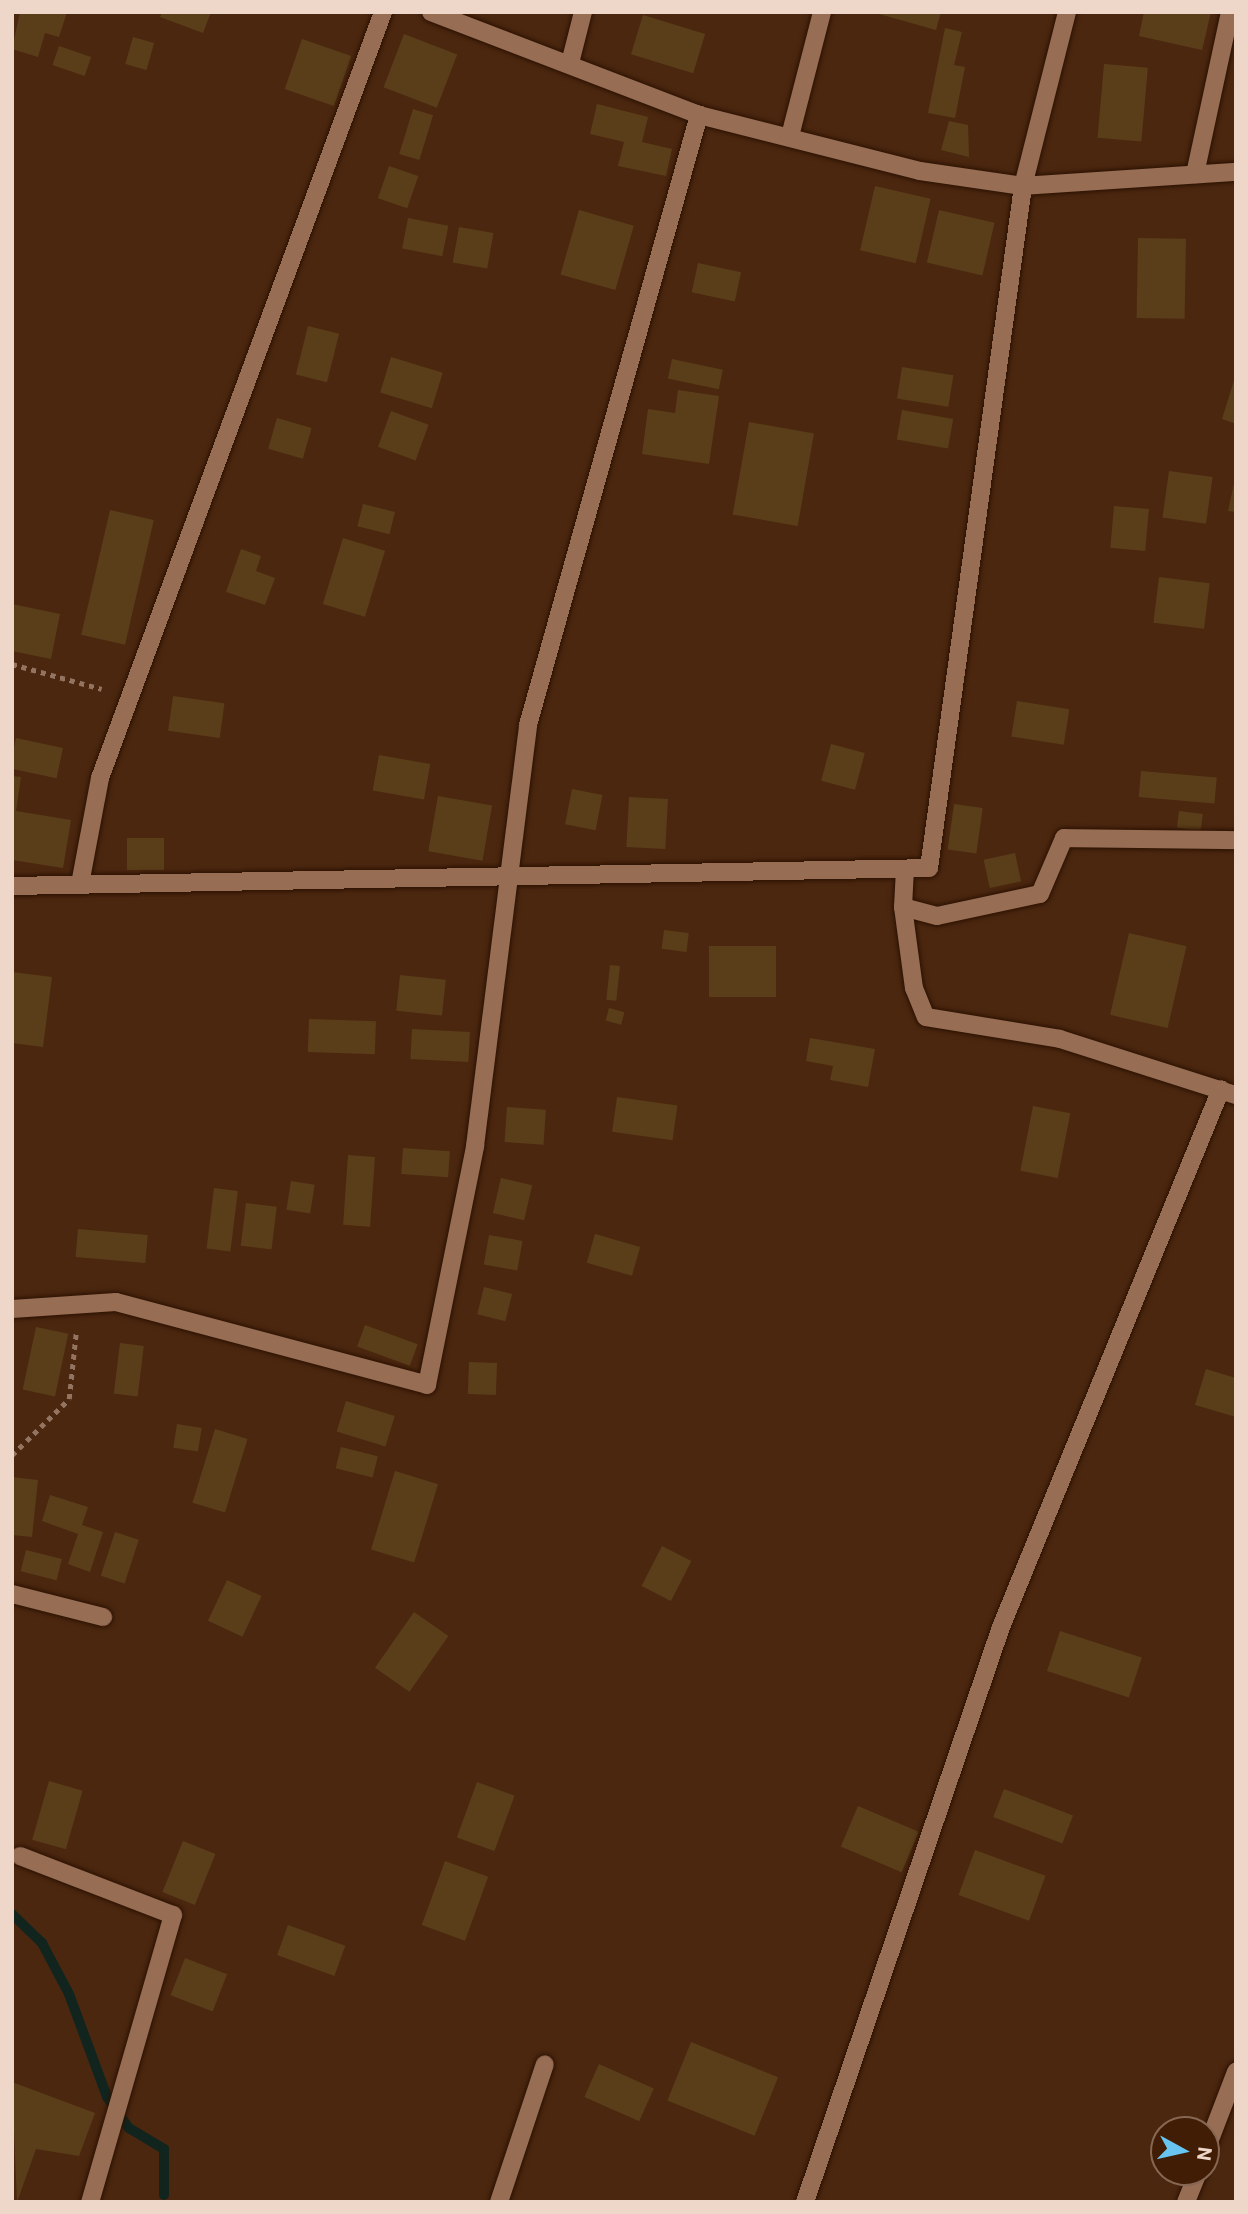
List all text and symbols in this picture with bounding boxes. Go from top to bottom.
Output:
north arrow [1150,2116,1220,2186]
text: N [1192,2145,1217,2162]

